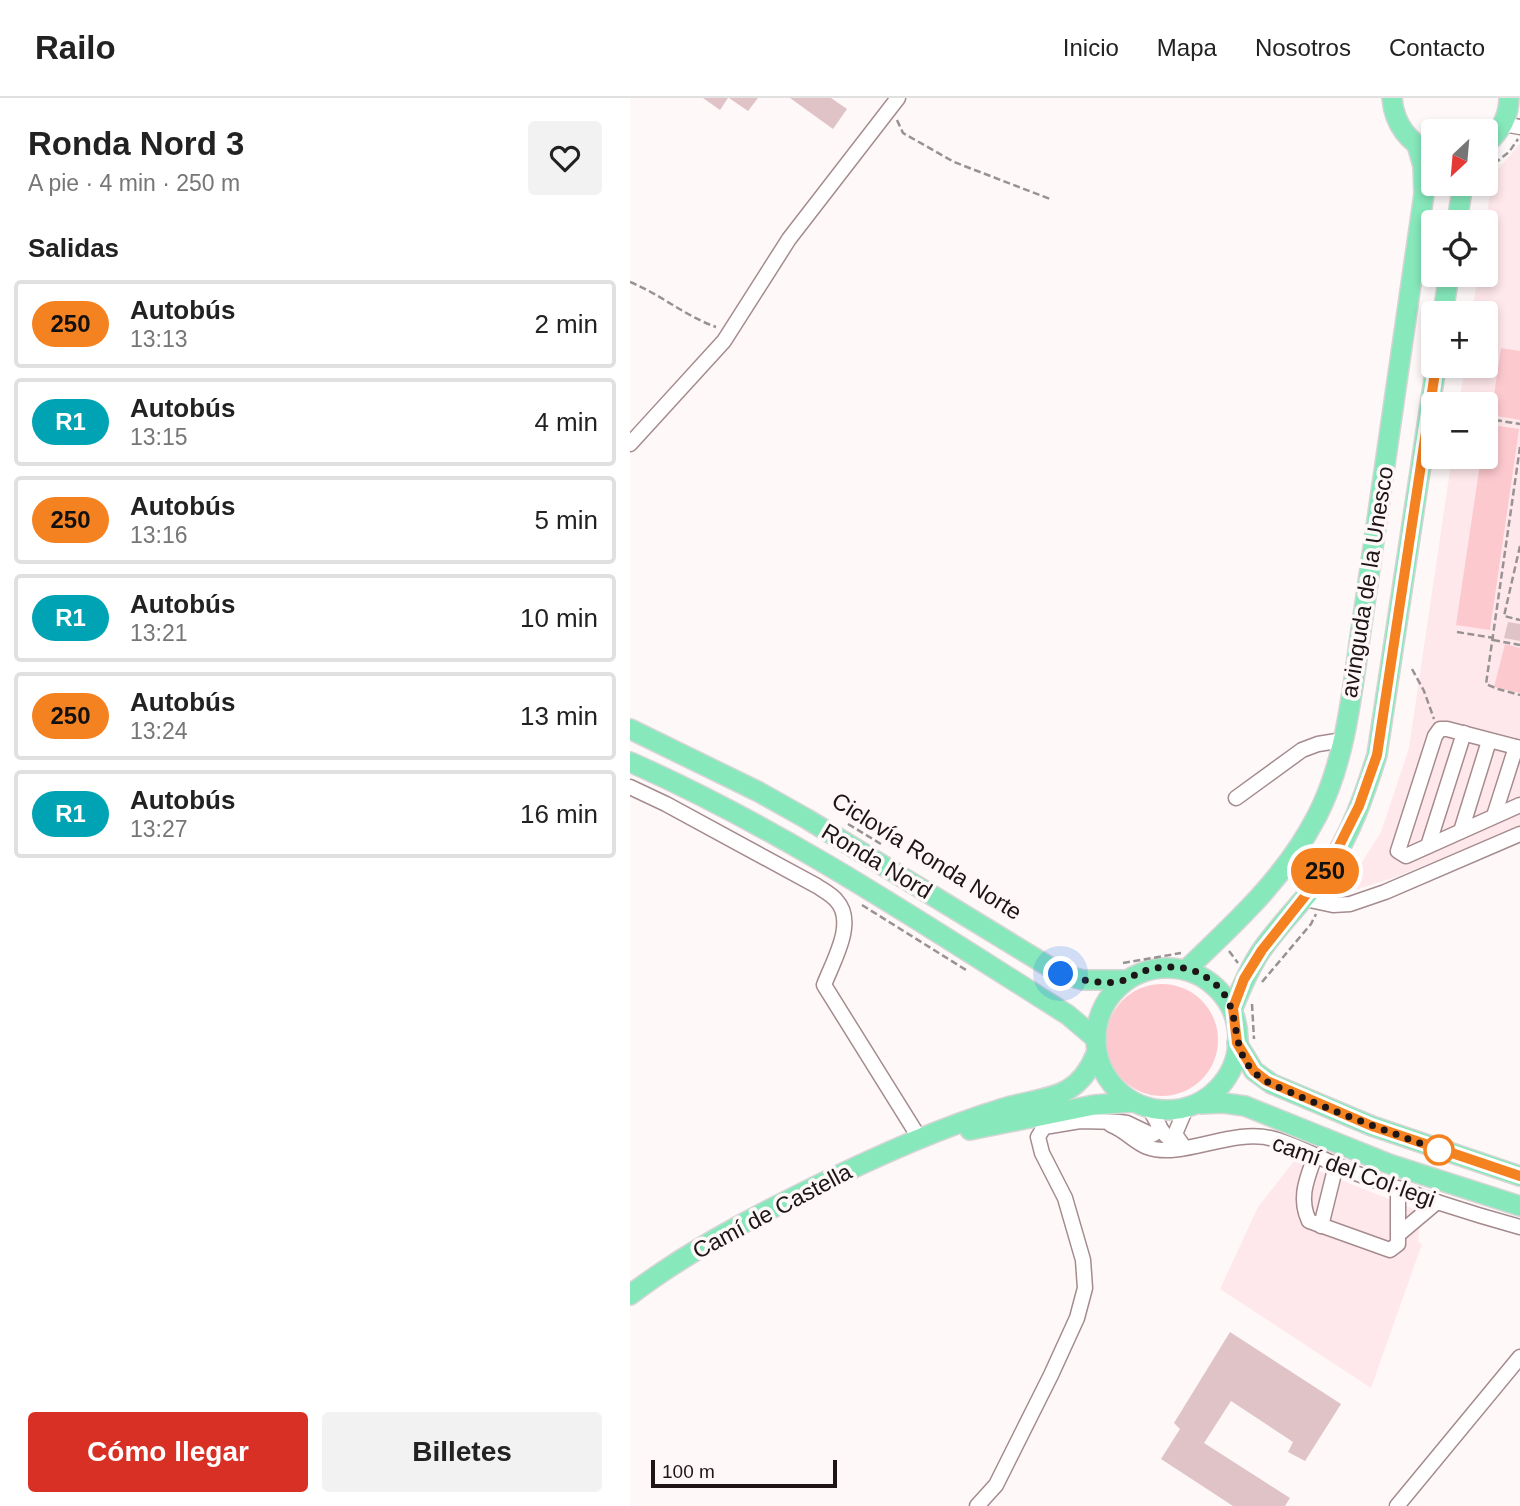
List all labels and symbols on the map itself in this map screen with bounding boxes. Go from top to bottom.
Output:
north arrow [1421,119,1498,196]
street label: avinguda de la Unesco [1336,464,1398,700]
street label: Ciclovía Ronda Norte [827,787,1027,925]
street label: Ronda Nord [817,818,937,904]
line badge: 250 [1285,848,1365,894]
your location [1043,956,1078,991]
street label: camí del Col·legi [1269,1129,1439,1213]
unlabelled marker [1424,1135,1454,1165]
street label: Camí de Castella [688,1158,856,1264]
scale bar [651,1457,836,1489]

